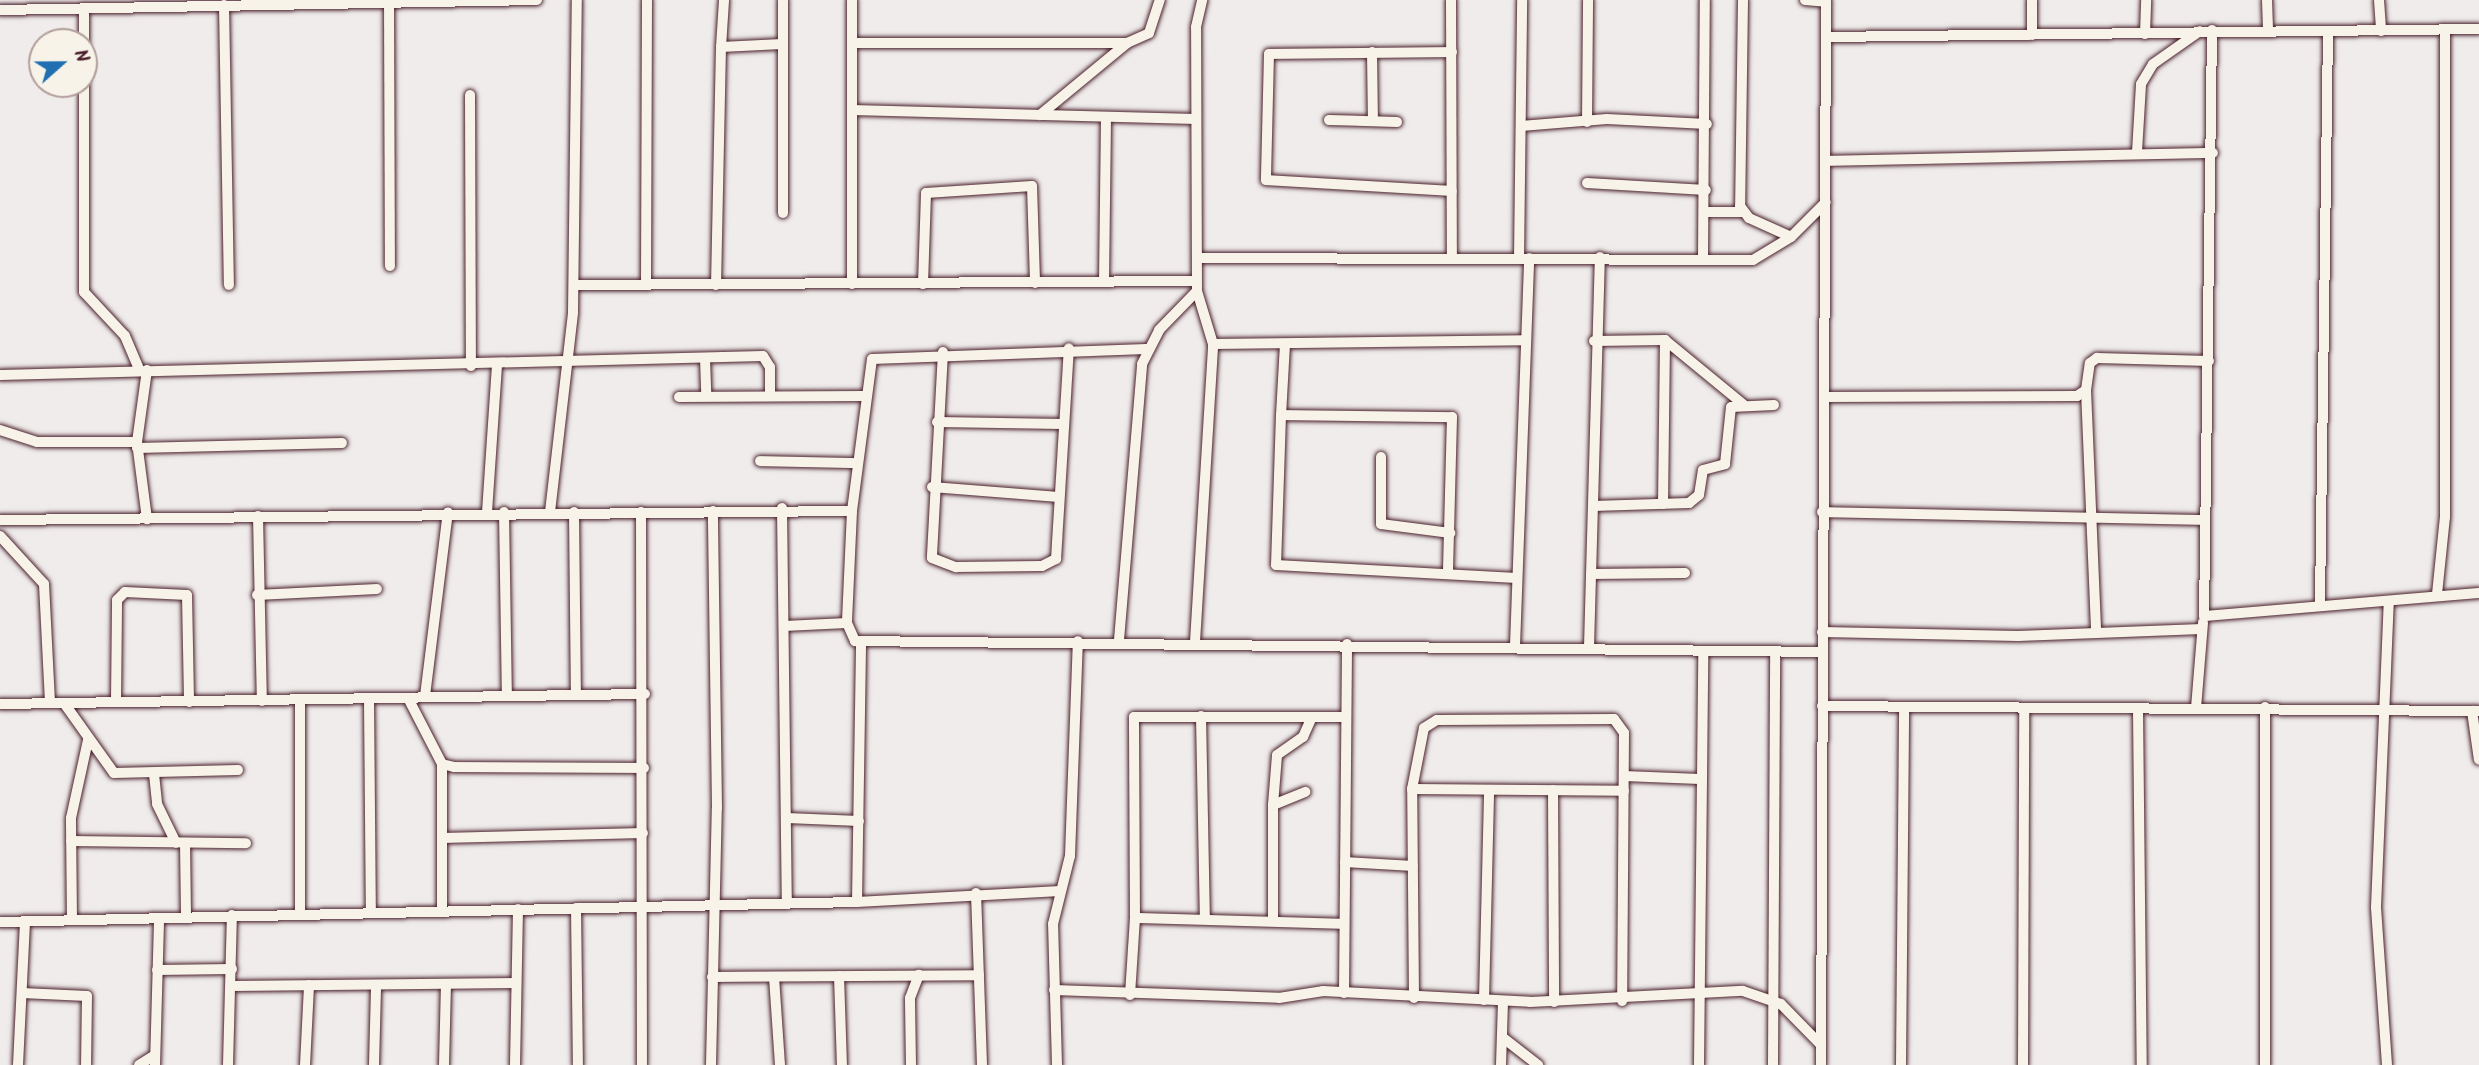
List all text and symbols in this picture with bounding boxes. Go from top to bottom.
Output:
north arrow [28,28,98,98]
text: N [65,45,97,67]

